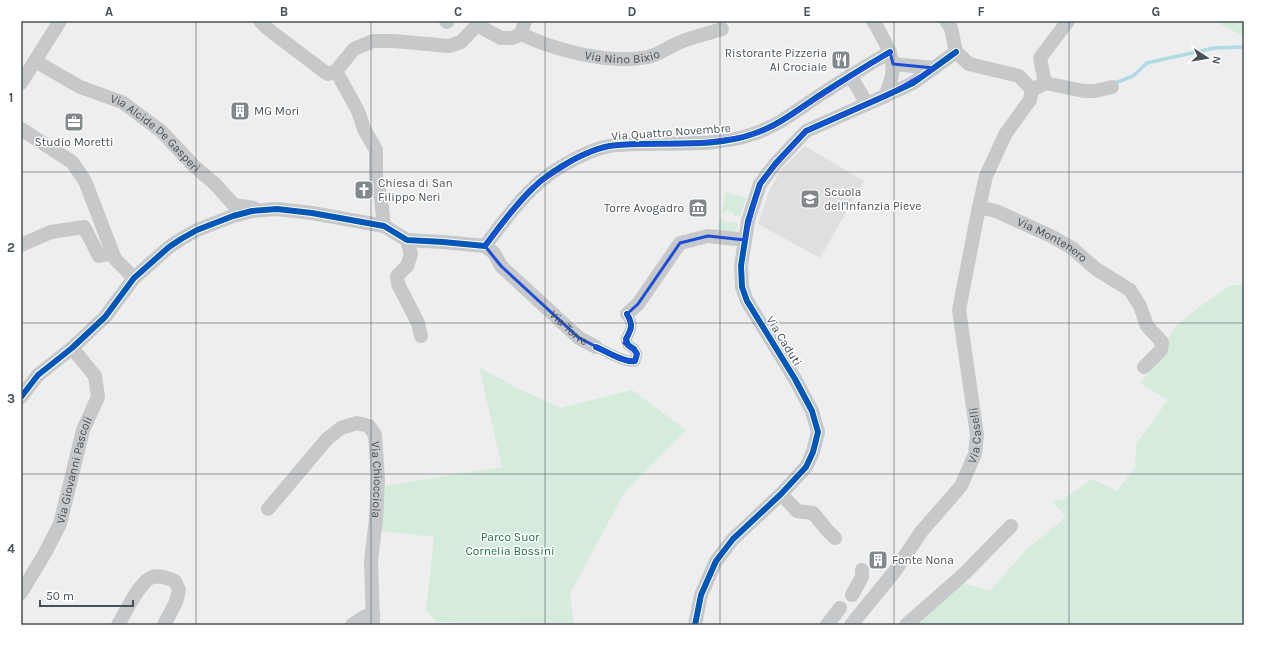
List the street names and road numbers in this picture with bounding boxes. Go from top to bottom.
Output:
street label: Via Nino Bixio [583,47,662,66]
street label: Via Alcide De Gasperi [108,91,203,175]
street label: Via Quattro Novembre [611,121,731,143]
street label: Via Montenero [1015,215,1090,265]
street label: Via Torre [547,307,590,348]
street label: Via Caduti [763,313,805,369]
street label: Via Caselli [965,407,984,466]
street label: Via Giovanni Pascoli [53,414,95,525]
street label: Via Chiocciola [368,441,385,518]

